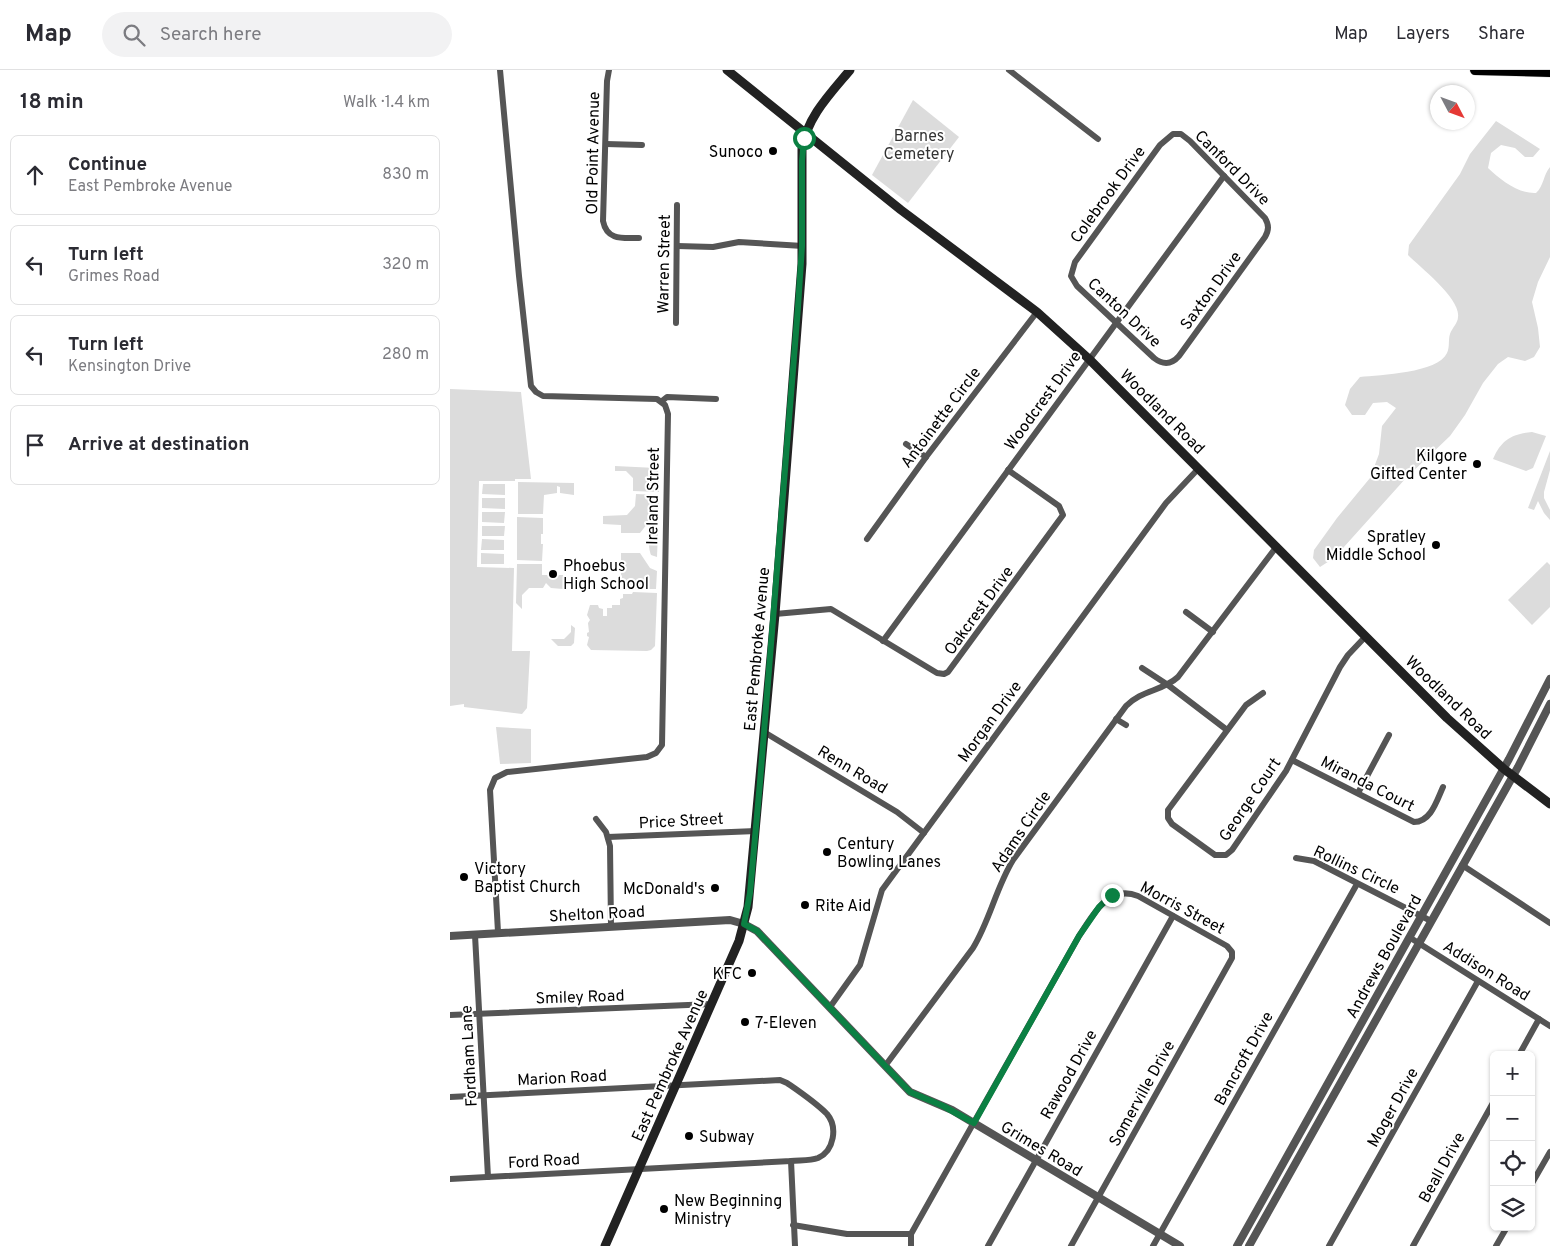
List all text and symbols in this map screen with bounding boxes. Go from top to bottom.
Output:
search box [102,12,452,57]
text: Map [25,20,72,50]
icon: search [120,21,148,49]
text: Search here [160,23,261,47]
text: Map [1334,23,1368,46]
text: Layers [1396,23,1450,46]
text: Share [1478,23,1525,46]
north arrow [1430,85,1475,130]
text: 18 min [20,89,84,116]
street label: Old Point Avenue [583,91,605,215]
text: Walk · 1.4 km [343,93,430,113]
route start [793,127,816,150]
park label: Barnes Cemetery [884,127,954,165]
street label: Canford Drive [1190,127,1273,210]
place label: Sunoco [709,143,763,163]
street label: Colebrook Drive [1067,143,1151,248]
marker: Sunoco [767,145,779,157]
text: Continue [68,153,147,177]
icon: ahead [21,161,49,189]
text: 830 m [382,165,429,185]
text: East Pembroke Avenue [68,177,232,197]
street label: Warren Street [654,214,676,314]
text: Turn left [68,243,144,267]
street label: Saxton Drive [1177,248,1247,334]
icon: left [21,251,49,279]
text: 320 m [382,255,429,275]
text: Grimes Road [68,267,160,287]
street label: Canton Drive [1083,274,1165,353]
text: Turn left [68,333,144,357]
icon: left [21,341,49,369]
text: 280 m [382,345,429,365]
street label: Woodcrest Drive [1001,348,1086,455]
text: Kensington Drive [68,357,191,377]
street label: Antoinette Circle [897,364,986,473]
street label: Woodland Road [1115,366,1208,459]
icon: arrive [21,431,49,459]
text: Arrive at destination [68,433,249,457]
street label: Ireland Street [643,447,665,545]
place label: Kilgore Gifted Center [1370,447,1467,485]
marker: Kilgore Gifted Center [1471,458,1483,470]
place label: Spratley Middle School [1326,528,1426,566]
marker: Spratley Middle School [1430,539,1442,551]
place label: Phoebus High School [563,557,649,595]
street label: Oakcrest Drive [941,563,1019,660]
street label: East Pembroke Avenue [741,566,775,732]
marker: Phoebus High School [547,568,559,580]
street label: Woodland Road [1400,652,1495,745]
street label: Morgan Drive [954,677,1027,767]
street label: Renn Road [813,742,891,799]
street label: Miranda Court [1317,753,1417,817]
street label: George Court [1215,754,1286,846]
street label: Adams Circle [987,787,1056,877]
street label: Price Street [638,810,724,834]
place label: Century Bowling Lanes [837,835,941,873]
street label: Rollins Circle [1310,842,1402,900]
marker: Century Bowling Lanes [821,846,833,858]
place label: Victory Baptist Church [474,860,580,898]
marker: Victory Baptist Church [458,871,470,883]
street label: Morris Street [1136,878,1228,940]
place label: McDonald's [623,880,705,900]
marker: McDonald's [709,882,721,894]
route end [1101,884,1124,907]
street label: Andrews Boulevard [1342,892,1427,1022]
place label: Rite Aid [815,897,871,917]
marker: Rite Aid [799,899,811,911]
street label: Shelton Road [549,902,646,928]
street label: Addison Road [1439,937,1533,1006]
place label: KFC [713,965,742,985]
marker: KFC [746,967,758,979]
street label: Smiley Road [535,986,625,1010]
street label: East Pembroke Avenue [628,987,713,1145]
street label: Fordham Lane [457,1005,483,1107]
street label: Bancroft Drive [1211,1008,1279,1109]
place label: 7-Eleven [755,1014,817,1034]
marker: 7-Eleven [739,1016,751,1028]
street label: Rawood Drive [1037,1027,1103,1123]
street label: Somerville Drive [1105,1038,1180,1150]
map controls [1490,1051,1535,1231]
button: + [1490,1051,1535,1096]
street label: Moger Drive [1364,1065,1424,1151]
street label: Marion Road [517,1067,608,1091]
button: − [1490,1096,1535,1141]
street label: Grimes Road [996,1118,1085,1182]
place label: Subway [699,1128,755,1148]
street label: Beall Drive [1415,1129,1470,1207]
marker: Subway [683,1130,695,1142]
button: locate [1490,1141,1535,1186]
street label: Ford Road [508,1150,581,1174]
button: layers [1490,1186,1535,1231]
place label: New Beginning Ministry [674,1192,782,1230]
marker: New Beginning Ministry [658,1203,670,1215]

